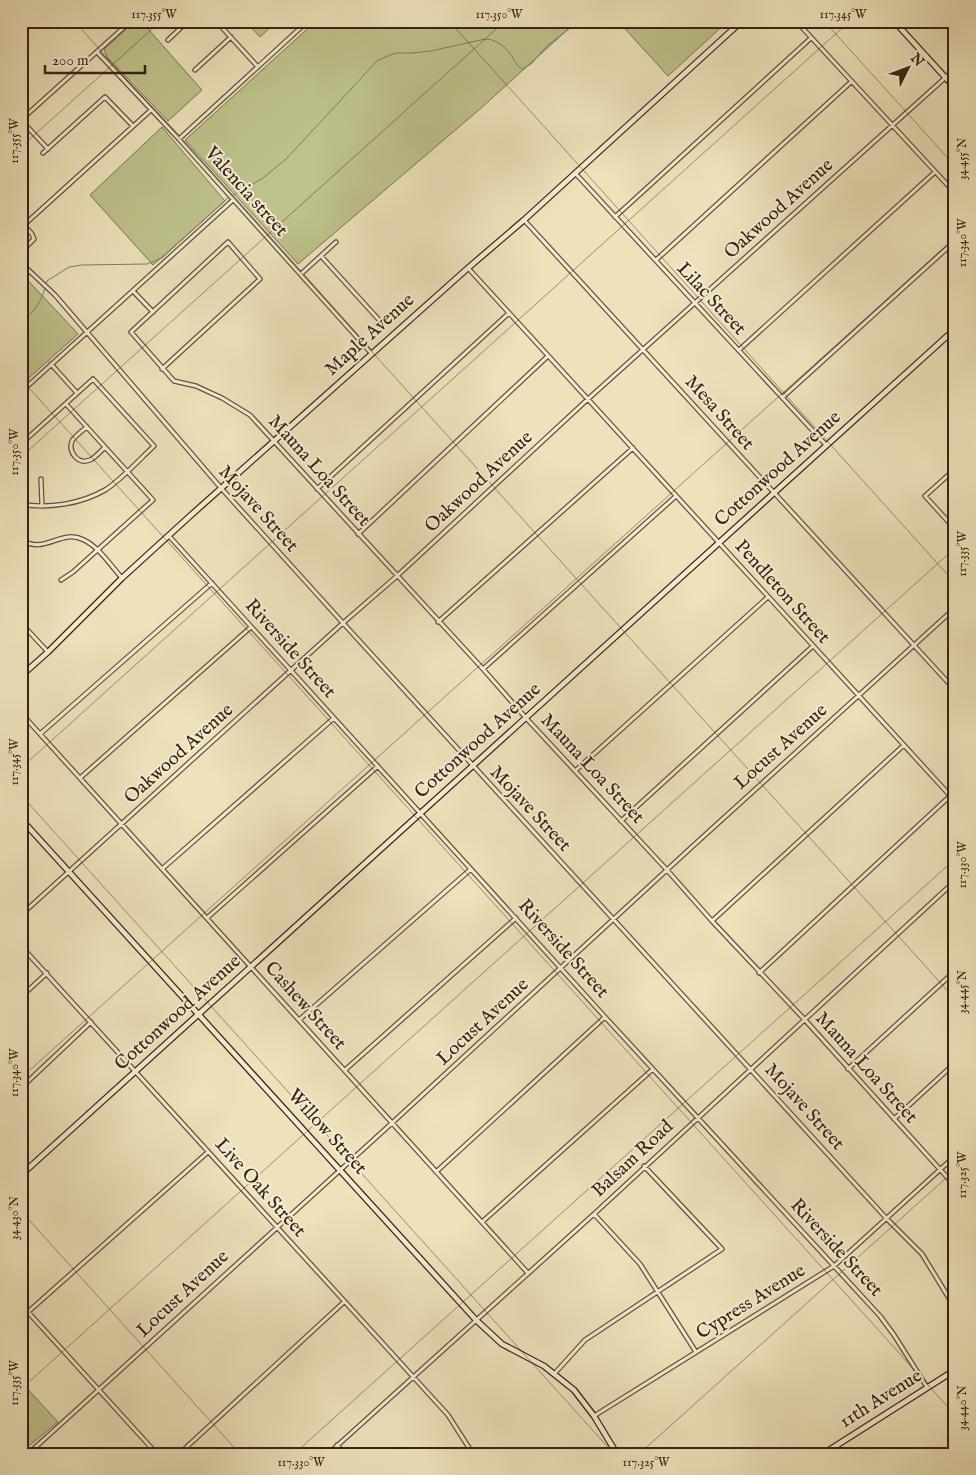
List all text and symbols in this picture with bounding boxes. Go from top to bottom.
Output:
text: 117.355°W [131,7,177,22]
text: 117.350°W [475,7,523,22]
text: 117.345°W [819,7,867,22]
scale bar [45,42,145,74]
north arrow [884,42,934,92]
text: N [906,49,928,70]
text: 200 m [52,51,89,70]
text: 117.355°W [7,118,22,164]
text: 34.455°N [955,137,970,180]
street label: Valencia street [199,141,293,242]
street label: Oakwood Avenue [719,153,839,264]
text: 117.340°W [955,218,970,267]
street label: Lilac Street [671,257,751,341]
street label: Maple Avenue [320,288,420,382]
street label: Mesa Street [679,371,759,456]
street label: Cottonwood Avenue [710,406,846,532]
street label: Mauna Loa Street [263,410,376,532]
street label: Oakwood Avenue [420,426,538,538]
text: 117.350°W [7,428,22,476]
street label: Mojave Street [213,461,304,558]
text: 117.335°W [955,531,970,577]
street label: Pendleton Street [729,535,835,649]
street label: Riverside Street [239,594,341,704]
street label: Cottonwood Avenue [410,678,546,804]
street label: Oakwood Avenue [119,698,239,809]
street label: Locust Avenue [729,699,833,795]
street label: Mauna Loa Street [535,709,649,829]
text: 117.345°W [7,738,22,786]
street label: Mojave Street [484,761,576,857]
text: 117.330°W [955,841,970,889]
street label: Riverside Street [512,894,614,1004]
street label: Cottonwood Avenue [110,950,246,1076]
street label: Cashew Street [259,957,351,1056]
text: 34.445°N [955,970,970,1014]
street label: Locust Avenue [432,973,534,1071]
street label: Mauna Loa Street [810,1007,923,1129]
text: 117.340°W [7,1048,22,1097]
street label: Mojave Street [759,1059,850,1156]
street label: Willow Street [282,1084,372,1180]
street label: Balsam Road [587,1115,679,1203]
street label: Live Oak Street [209,1133,311,1243]
text: 117.325°W [955,1151,970,1198]
street label: Riverside Street [785,1194,888,1302]
text: 34.430°N [7,1196,22,1240]
street label: Locust Avenue [132,1245,234,1343]
street label: Cypress Avenue [692,1259,810,1345]
text: 117.335°W [7,1360,22,1406]
street label: 11th Avenue [835,1364,927,1434]
text: 34.440°N [955,1385,970,1431]
text: 117.330°W [277,1455,325,1470]
text: 117.325°W [623,1455,670,1470]

